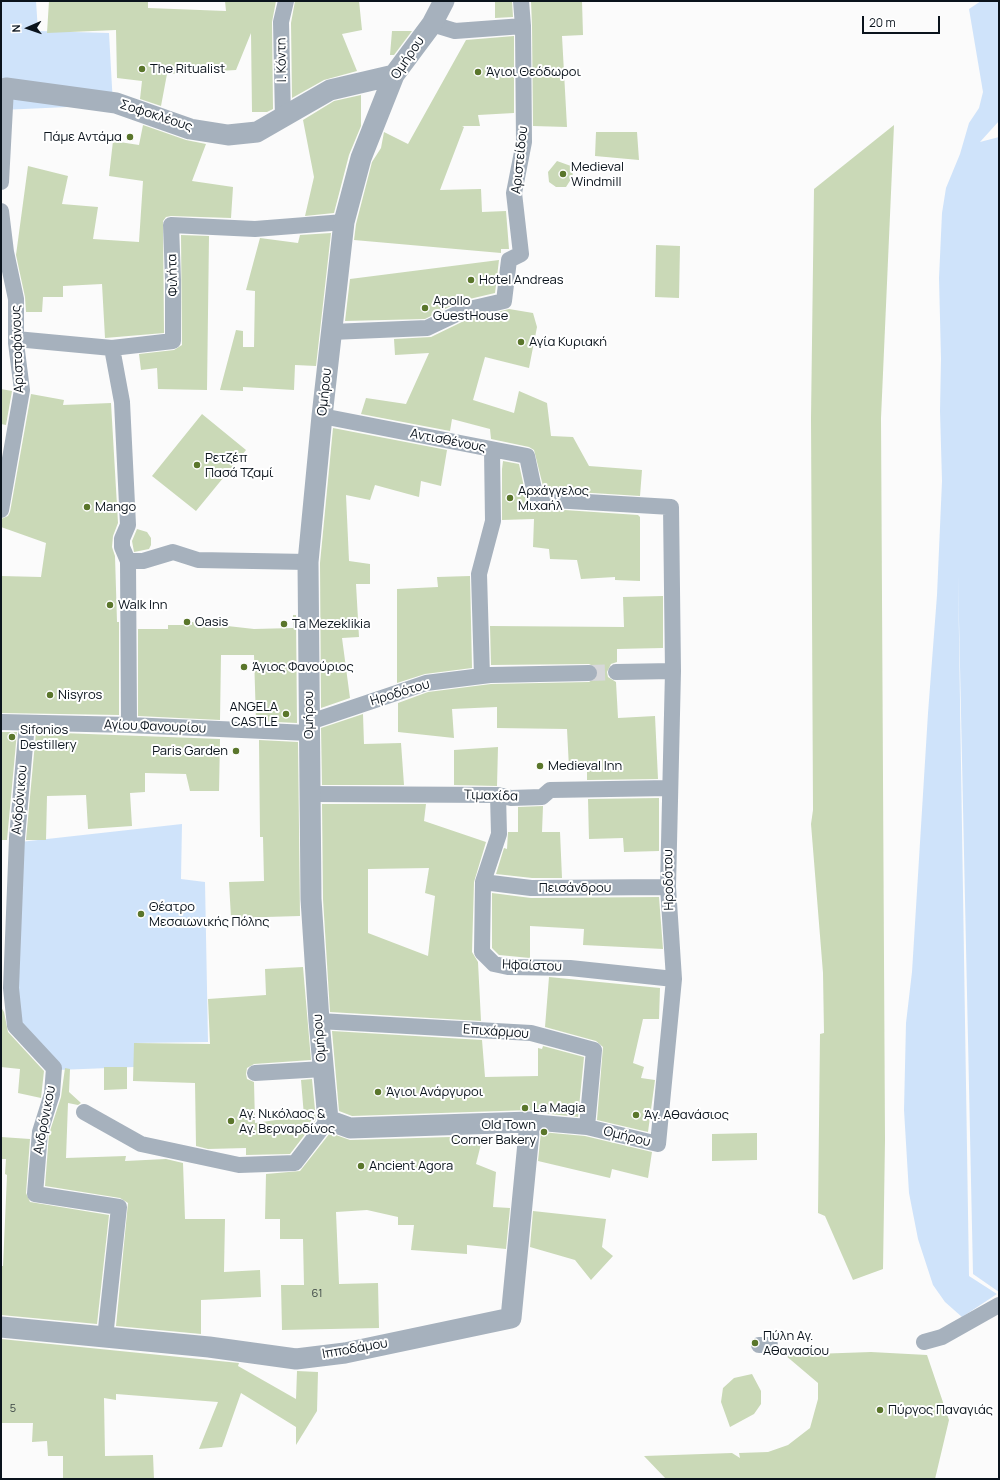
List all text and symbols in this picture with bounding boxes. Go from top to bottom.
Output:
north arrow [8,8,48,48]
scale bar [864,8,942,34]
text: 20 m [869,14,896,31]
text: N [8,24,23,33]
street label: Ομήρου [388,34,428,82]
street label: Ι. Κόντη [274,38,290,82]
place label: The Ritualist [150,61,225,77]
marker: The Ritualist [137,64,147,74]
place label: Άγιοι Θεόδωροι [486,64,581,80]
marker: Άγιοι Θεόδωροι [473,67,483,77]
street label: Σοφοκλέους [118,97,194,135]
street label: Αριστείδου [509,125,531,195]
place label: Πάμε Αντάμα [44,129,122,145]
marker: Πάμε Αντάμα [125,132,135,142]
place label: Medieval Windmill [571,159,624,190]
marker: Medieval Windmill [558,169,568,179]
street label: Φιλήτα [164,253,182,297]
place label: Hotel Andreas [479,272,563,288]
marker: Hotel Andreas [466,275,476,285]
place label: Apollo GuestHouse [433,293,508,324]
marker: Apollo GuestHouse [420,303,430,313]
street label: Αριστοφάνους [9,305,27,393]
place label: Αγία Κυριακή [529,334,607,350]
marker: Αγία Κυριακή [516,337,526,347]
street label: Ομήρου [315,367,335,417]
street label: Αντισθένους [409,426,487,456]
place label: Ρετζέπ Πασά Τζαμί [205,450,274,481]
marker: Ρετζέπ Πασά Τζαμί [192,460,202,470]
place label: Αρχάγγελος Μιχαήλ [518,483,589,514]
marker: Αρχάγγελος Μιχαήλ [505,493,515,503]
place label: Mango [95,499,136,515]
marker: Mango [82,502,92,512]
place label: Walk Inn [118,597,167,613]
marker: Walk Inn [105,600,115,610]
place label: Oasis [195,614,228,630]
place label: Ta Mezeklikia [292,616,370,632]
marker: Oasis [182,617,192,627]
marker: Ta Mezeklikia [279,619,289,629]
place label: Άγιος Φανούριος [252,659,354,675]
marker: Άγιος Φανούριος [239,662,249,672]
street label: Ηροδότου [368,677,432,709]
place label: Nisyros [58,687,102,703]
marker: Nisyros [45,690,55,700]
street label: Ομήρου [301,691,317,739]
place label: ANGELA CASTLE [229,699,278,730]
marker: ANGELA CASTLE [281,709,291,719]
street label: Αγίου Φανουρίου [104,717,206,737]
place label: Sifonios Destillery [20,722,77,753]
marker: Sifonios Destillery [7,732,17,742]
place label: Paris Garden [152,743,228,759]
marker: Paris Garden [231,746,241,756]
place label: Medieval Inn [548,758,622,774]
marker: Medieval Inn [535,761,545,771]
street label: Ανδρόνικου [9,765,31,835]
street label: Τιμαχίδα [464,787,518,805]
street label: Ηροδότου [661,849,677,911]
street label: Πεισάνδρου [539,880,611,896]
place label: Θέατρο Μεσαιωνικής Πόλης [149,899,269,930]
marker: Θέατρο Μεσαιωνικής Πόλης [136,909,146,919]
street label: Ηφαίστου [502,957,562,975]
street label: Ομήρου [310,1013,330,1063]
street label: Επιχάρμου [463,1022,529,1042]
street label: Ανδρόνικου [31,1084,59,1156]
place label: Άγιοι Ανάργυροι [386,1084,483,1100]
marker: Άγιοι Ανάργυροι [373,1087,383,1097]
place label: La Magia [533,1100,586,1116]
marker: La Magia [520,1103,530,1113]
place label: Αγ. Νικόλαος & Αγ. Βερναρδίνος [239,1106,335,1137]
place label: Άγ. Αθανάσιος [644,1107,729,1123]
marker: Άγ. Αθανάσιος [631,1110,641,1120]
marker: Αγ. Νικόλαος & Αγ. Βερναρδίνος [226,1116,236,1126]
place label: Old Town Corner Bakery [451,1117,536,1148]
street label: Ομήρου [602,1124,652,1150]
marker: Old Town Corner Bakery [539,1127,549,1137]
place label: Ancient Agora [369,1158,453,1174]
marker: Ancient Agora [356,1161,366,1171]
house number: 61 [312,1287,322,1301]
place label: Πύλη Αγ. Αθανασίου [763,1328,829,1359]
street label: Ιπποδάμου [321,1336,389,1362]
marker: Πύλη Αγ. Αθανασίου [750,1338,760,1348]
house number: 5 [10,1402,16,1416]
place label: Πύργος Παναγιάς [888,1402,993,1418]
marker: Πύργος Παναγιάς [875,1405,885,1415]

